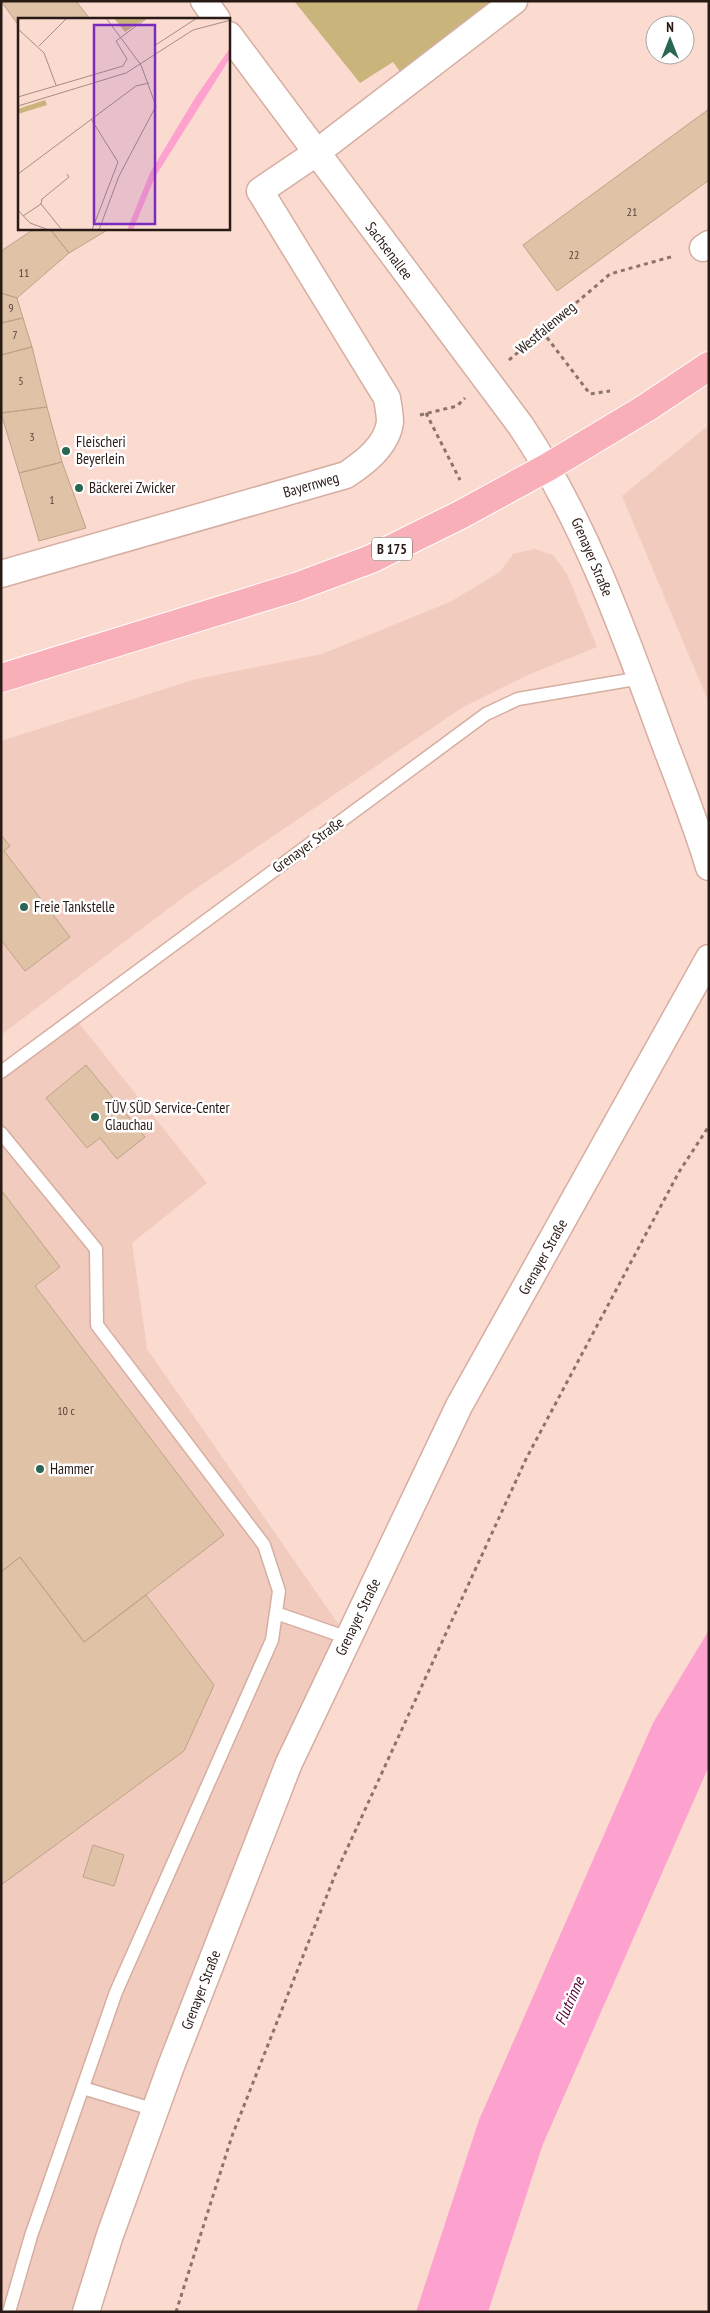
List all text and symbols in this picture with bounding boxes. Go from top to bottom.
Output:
north arrow [645,15,695,65]
inset map [18,18,230,230]
text: N [666,18,674,36]
house number: 21 [627,204,637,219]
street label: Sachsenallee [362,218,417,283]
house number: 22 [569,247,579,262]
house number: 11 [19,265,29,280]
street label: Westfalenweg [512,297,579,358]
house number: 9 [8,300,14,315]
house number: 7 [12,327,18,342]
house number: 5 [18,373,24,388]
house number: 3 [29,429,35,444]
place label: Fleischeri Beyerlein [76,432,126,468]
marker: Fleischeri Beyerlein [60,445,72,457]
street label: Bayernweg [281,468,341,501]
place label: Bäckerei Zwicker [89,478,176,497]
marker: Bäckerei Zwicker [73,482,85,494]
house number: 1 [49,492,55,507]
street label: Grenayer Straße [567,515,618,599]
road number: B 175 [372,538,412,560]
street label: Grenayer Straße [268,812,347,877]
place label: Freie Tankstelle [34,897,115,916]
marker: Freie Tankstelle [18,901,30,913]
place label: TÜV SÜD Service-Center Glauchau [105,1098,230,1134]
marker: TÜV SÜD Service-Center Glauchau [89,1111,101,1123]
street label: Grenayer Straße [514,1216,571,1298]
house number: 10 c [57,1403,76,1418]
place label: Hammer [50,1459,95,1478]
marker: Hammer [34,1463,46,1475]
street label: Grenayer Straße [331,1575,384,1659]
street label: Grenayer Straße [177,1947,224,2032]
water label: Flutrinne [550,1973,589,2028]

